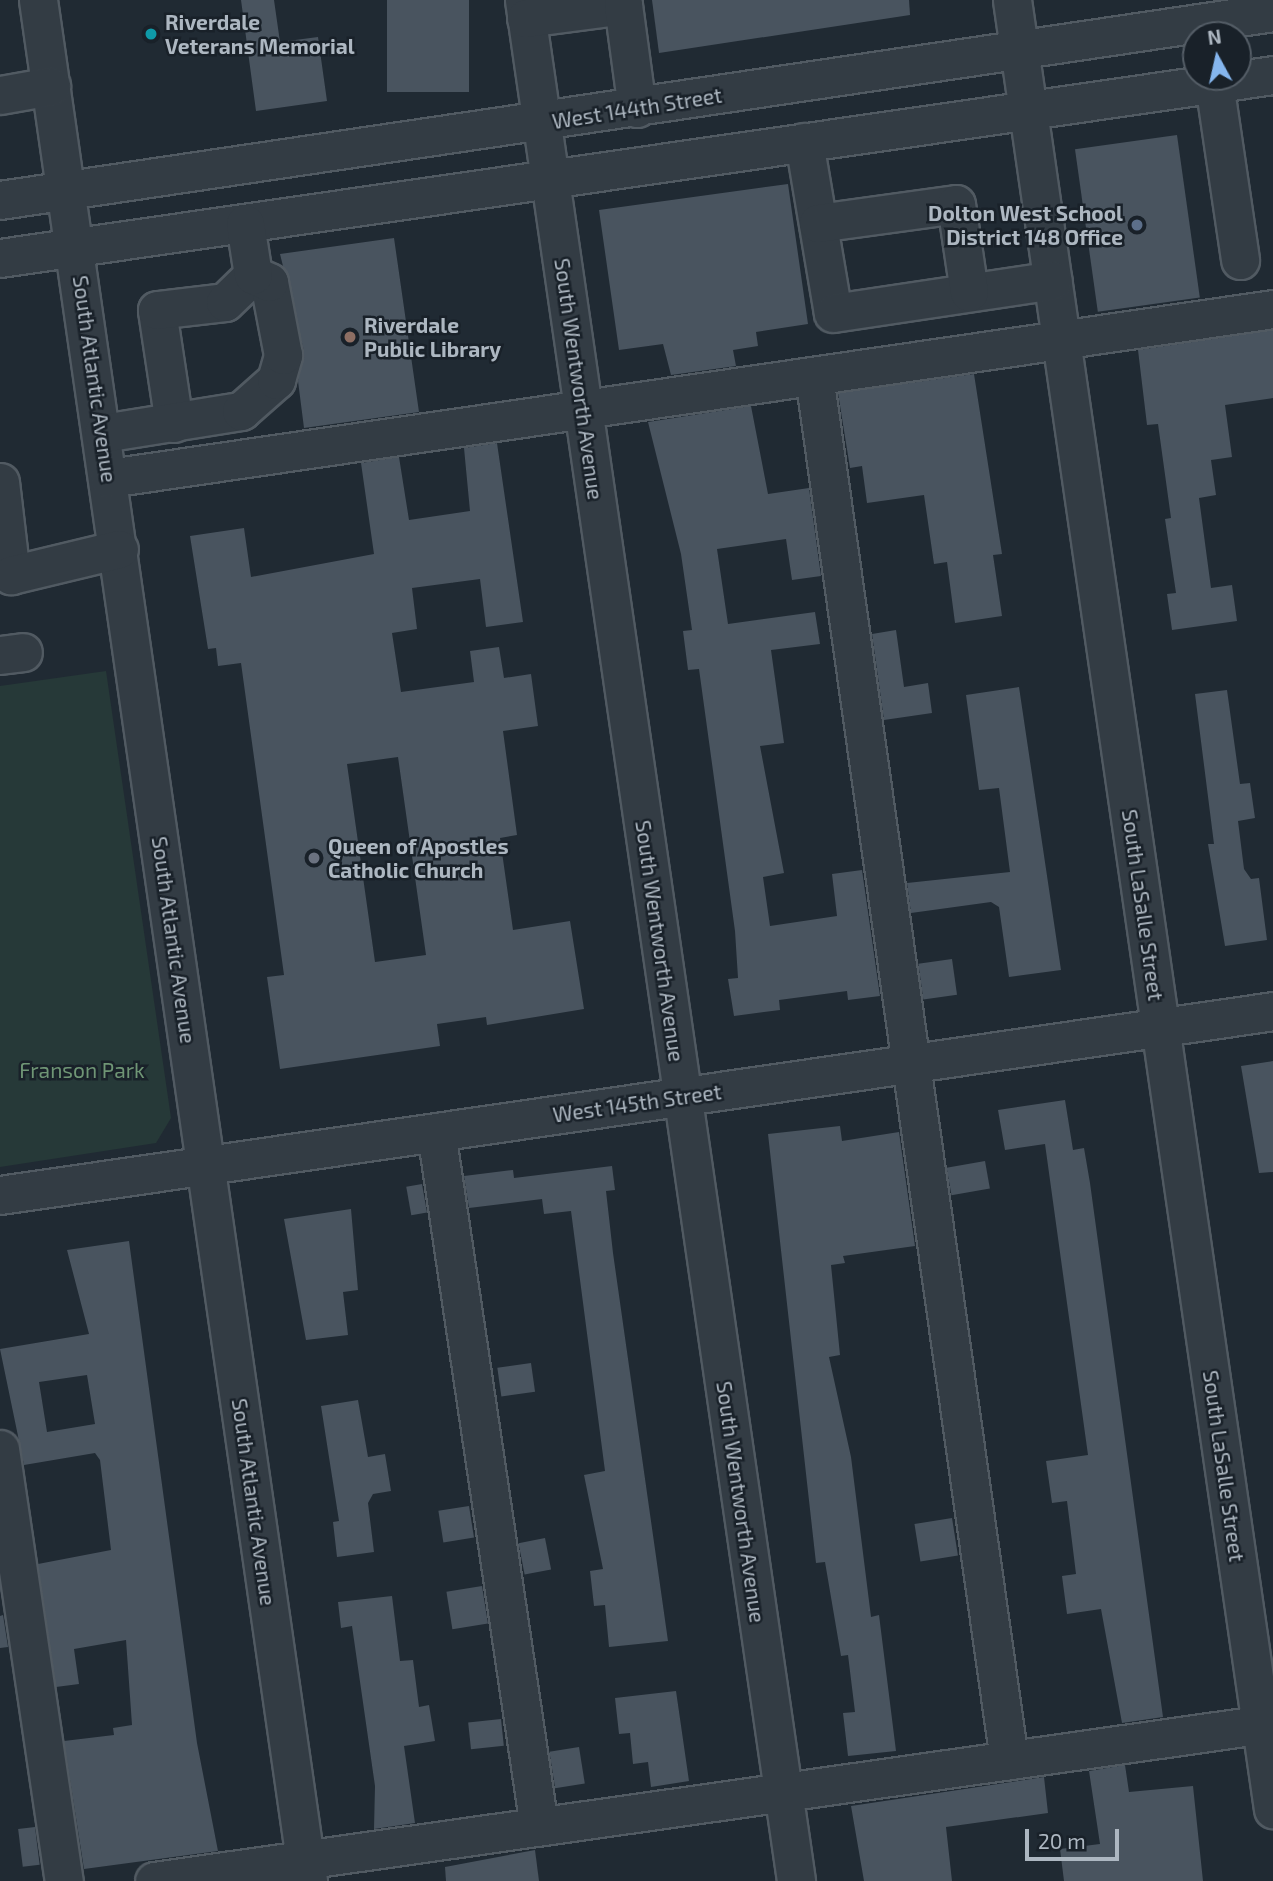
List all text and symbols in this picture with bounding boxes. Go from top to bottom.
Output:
place label: Riverdale Veterans Memorial [165,9,355,59]
north arrow [1182,21,1252,91]
text: N [1206,24,1223,49]
marker: Riverdale Veterans Memorial [143,26,159,42]
street label: West 144th Street [550,82,724,134]
place label: Dolton West School District 148 Office [928,200,1123,250]
marker: Dolton West School District 148 Office [1129,217,1145,233]
street label: South Wentworth Avenue [550,256,608,502]
street label: South Atlantic Avenue [68,273,122,485]
place label: Riverdale Public Library [364,312,501,362]
marker: Riverdale Public Library [342,329,358,345]
street label: South LaSalle Street [1117,808,1169,1002]
street label: South Wentworth Avenue [631,818,689,1064]
place label: Queen of Apostles Catholic Church [328,833,509,883]
street label: South Atlantic Avenue [147,834,201,1046]
marker: Queen of Apostles Catholic Church [306,850,322,866]
park label: Franson Park [19,1057,145,1083]
street label: West 145th Street [551,1079,723,1127]
street label: South LaSalle Street [1198,1369,1250,1563]
street label: South Wentworth Avenue [712,1379,770,1625]
street label: South Atlantic Avenue [227,1396,281,1608]
scale bar [1028,1814,1122,1858]
text: 20 m [1038,1828,1086,1853]

